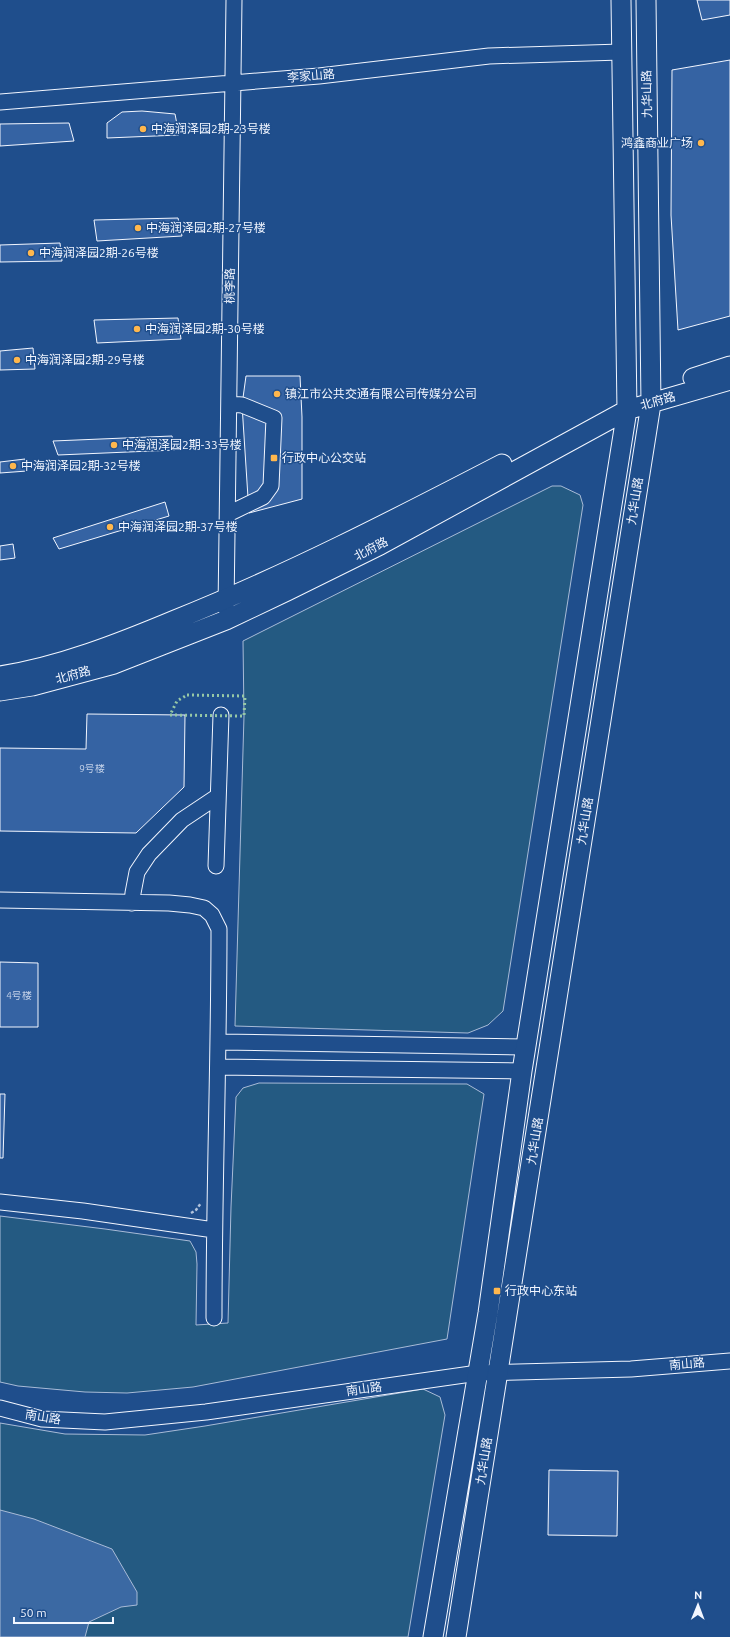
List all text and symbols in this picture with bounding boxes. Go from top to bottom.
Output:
street label: 李家山路 [286,67,335,84]
street label: 九华山路 [640,70,653,118]
place label: 中海润泽园2期-23号楼 [151,122,271,135]
marker: 中海润泽园2期-23号楼 [138,124,148,134]
place label: 鸿鑫商业广场 [621,136,693,149]
marker: 鸿鑫商业广场 [696,138,706,148]
place label: 中海润泽园2期-27号楼 [146,221,266,234]
marker: 中海润泽园2期-27号楼 [133,223,143,233]
place label: 中海润泽园2期-26号楼 [39,246,159,259]
marker: 中海润泽园2期-26号楼 [26,248,36,258]
street label: 桃李路 [223,268,236,304]
place label: 中海润泽园2期-30号楼 [145,322,265,335]
marker: 中海润泽园2期-30号楼 [132,324,142,334]
place label: 中海润泽园2期-29号楼 [25,353,145,366]
marker: 中海润泽园2期-29号楼 [12,355,22,365]
place label: 镇江市公共交通有限公司传媒分公司 [285,387,477,400]
marker: 镇江市公共交通有限公司传媒分公司 [272,389,282,399]
street label: 北府路 [639,389,677,412]
place label: 中海润泽园2期-33号楼 [122,438,242,451]
marker: 中海润泽园2期-33号楼 [109,440,119,450]
place label: 行政中心公交站 [282,451,366,464]
marker: 行政中心公交站 [269,453,279,463]
place label: 中海润泽园2期-32号楼 [21,459,141,472]
marker: 中海润泽园2期-32号楼 [8,461,18,471]
street label: 九华山路 [624,476,645,526]
place label: 中海润泽园2期-37号楼 [118,520,238,533]
marker: 中海润泽园2期-37号楼 [105,522,115,532]
street label: 北府路 [352,535,390,563]
street label: 北府路 [54,664,92,685]
house number: 9号楼 [79,763,105,774]
street label: 九华山路 [574,796,595,846]
house number: 4号楼 [6,990,32,1001]
street label: 九华山路 [524,1116,545,1166]
place label: 行政中心东站 [505,1284,577,1297]
marker: 行政中心东站 [492,1286,502,1296]
street label: 南山路 [668,1355,705,1372]
street label: 南山路 [345,1380,383,1397]
street label: 南山路 [24,1407,62,1426]
street label: 九华山路 [473,1436,494,1486]
north arrow [678,1585,718,1625]
text: N [694,1589,702,1601]
scale bar [14,1599,113,1625]
text: 50 m [20,1606,47,1619]

